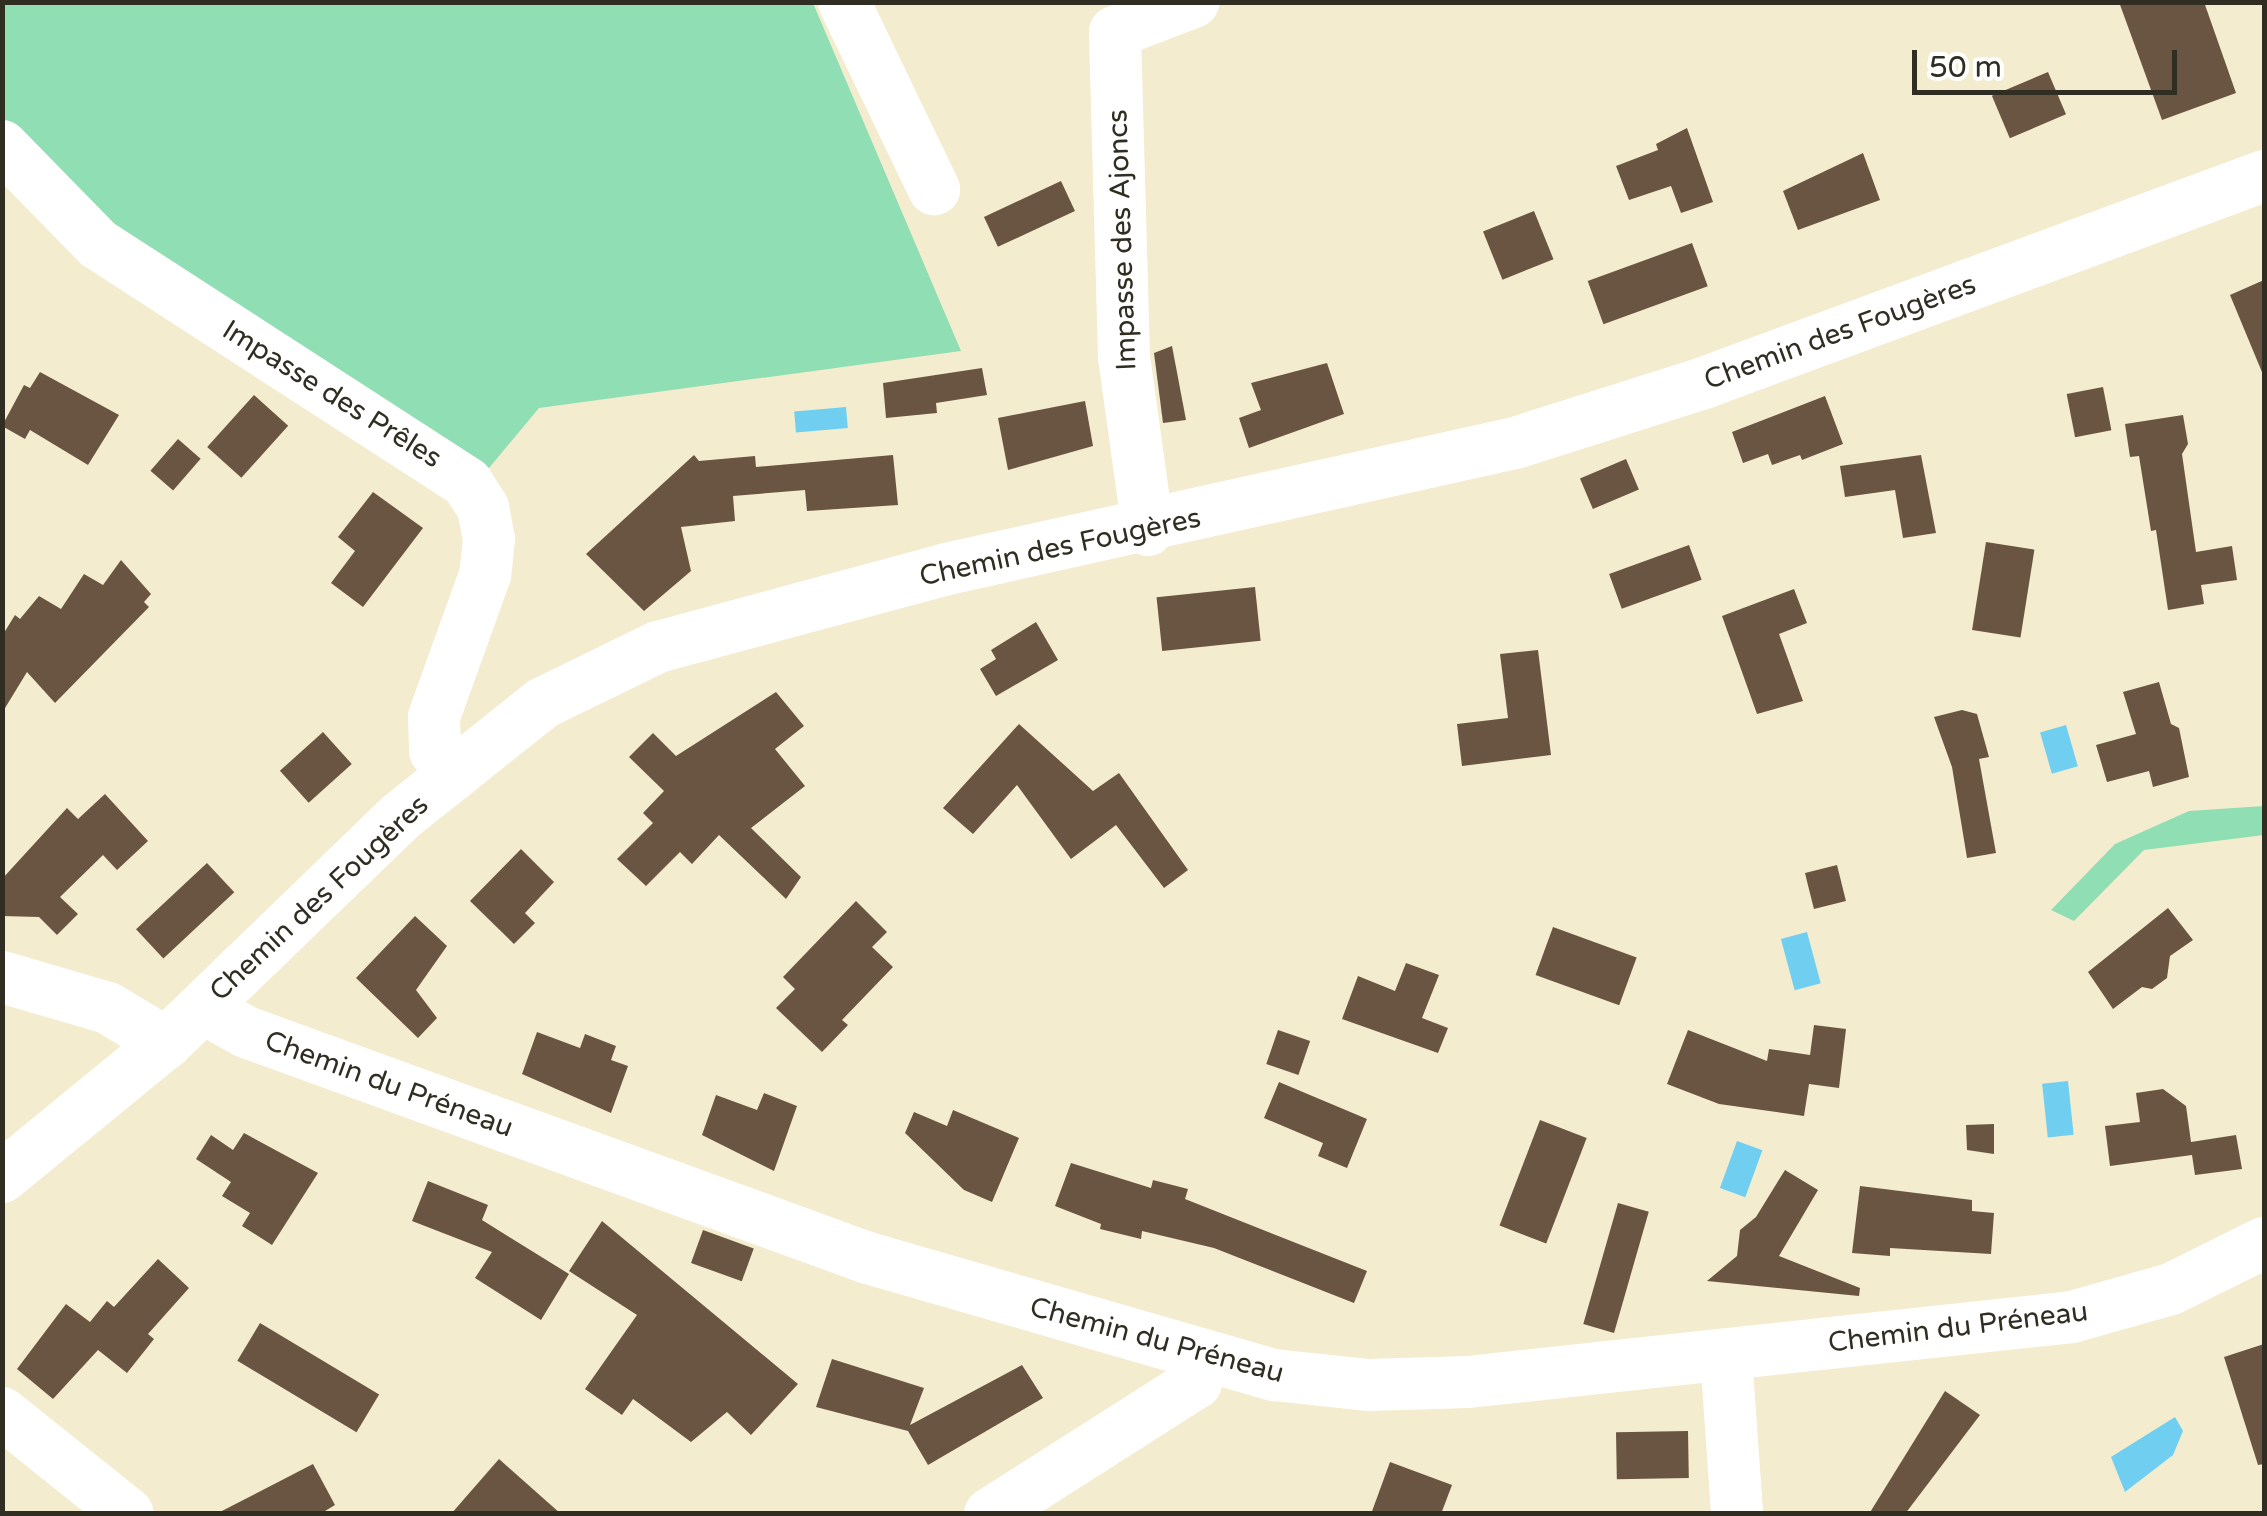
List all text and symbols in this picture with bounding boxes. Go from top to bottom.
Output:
scale bar [1917,30,2182,92]
text: 50 m [1929,49,2002,86]
street label: Impasse des Ajoncs [1101,109,1143,371]
street label: Chemin des Fougères [1700,267,1980,397]
street label: Impasse des Prêles [216,313,448,475]
street label: Chemin des Fougères [916,501,1204,593]
street label: Chemin des Fougères [203,788,435,1008]
street label: Chemin du Préneau [260,1023,518,1145]
street label: Chemin du Préneau [1026,1290,1288,1390]
street label: Chemin du Préneau [1826,1294,2090,1360]

